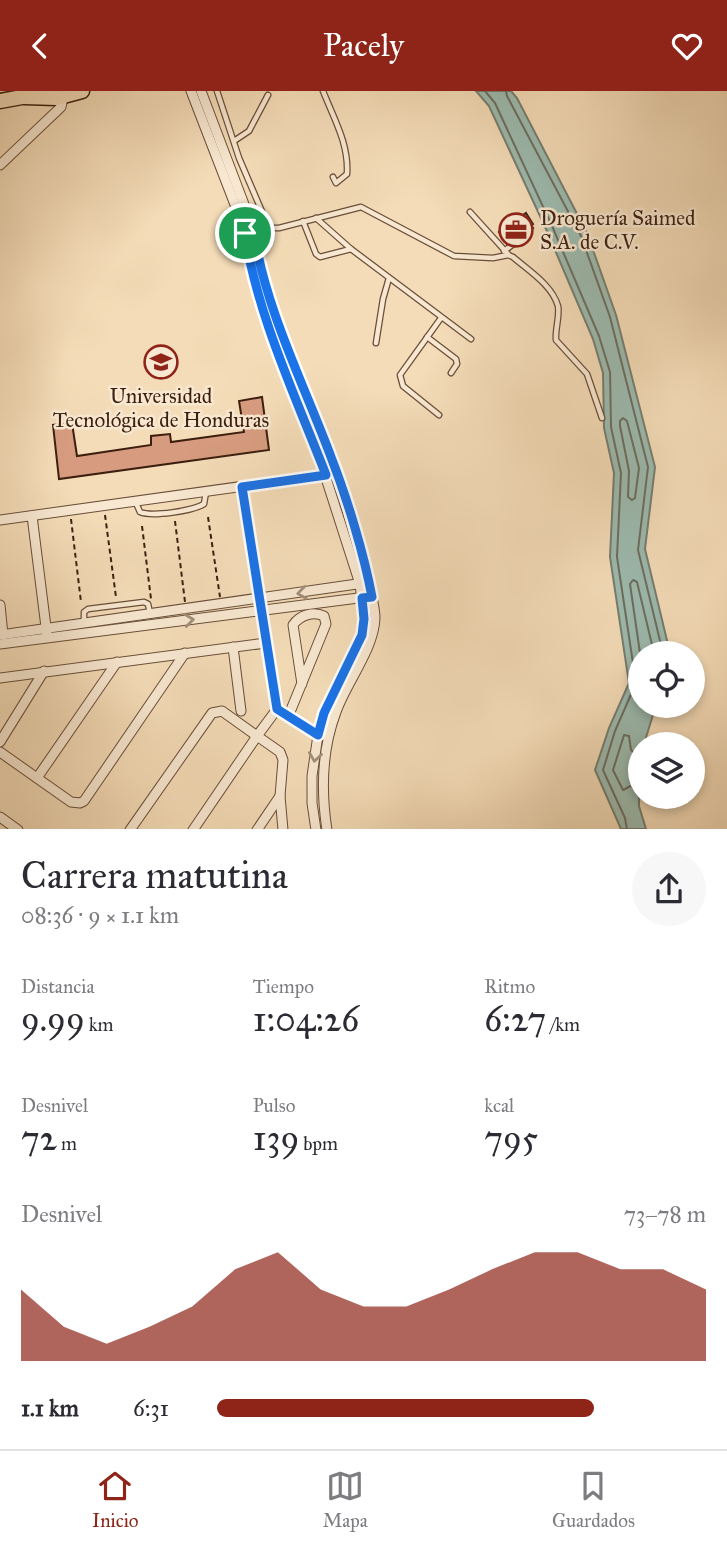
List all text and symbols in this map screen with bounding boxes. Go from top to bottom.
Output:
text: Pacely [323,26,404,65]
icon: back [21,27,59,65]
icon: heart [668,27,706,65]
pin [215,203,275,263]
place label: Droguería Saimed S.A. de C.V. [540,205,696,255]
office icon: Droguería Saimed S.A. de C.V. [497,211,535,249]
icon: arrive [226,214,264,252]
school or university icon: Universidad Tecnológica de Honduras [142,343,180,381]
place label: Universidad Tecnológica de Honduras [53,383,269,433]
one-way arrow [296,585,307,600]
one-way arrow [183,612,195,627]
map controls [628,641,705,809]
button: locate [628,641,705,718]
button: layers [628,732,705,809]
one-way arrow [308,751,323,763]
text: Carrera matutina [21,852,288,898]
button: share [632,852,706,926]
text: 08:36 · 9 × 1.1 km [21,901,179,929]
text: Distancia [21,975,94,998]
text: Tiempo [253,975,314,998]
text: Ritmo [484,975,535,998]
text: 9.99 [21,998,85,1041]
text: 1:04:26 [253,998,359,1041]
text: 6:27 [484,998,546,1041]
text: km [85,1013,114,1036]
text: /km [546,1013,580,1036]
text: Desnivel [21,1094,88,1117]
text: Pulso [253,1094,295,1117]
text: kcal [484,1094,514,1117]
text: 72 [21,1117,57,1160]
text: 139 [253,1117,299,1160]
text: 795 [484,1117,538,1160]
text: m [57,1132,77,1155]
text: bpm [299,1132,338,1155]
text: Desnivel [21,1200,102,1228]
text: 73–78 m [624,1200,706,1228]
text: 1.1 km [21,1394,79,1422]
text: 6:31 [133,1394,169,1422]
tab: Inicio [92,1467,139,1532]
tab: Mapa [323,1467,368,1532]
tab: Guardados [552,1467,635,1532]

